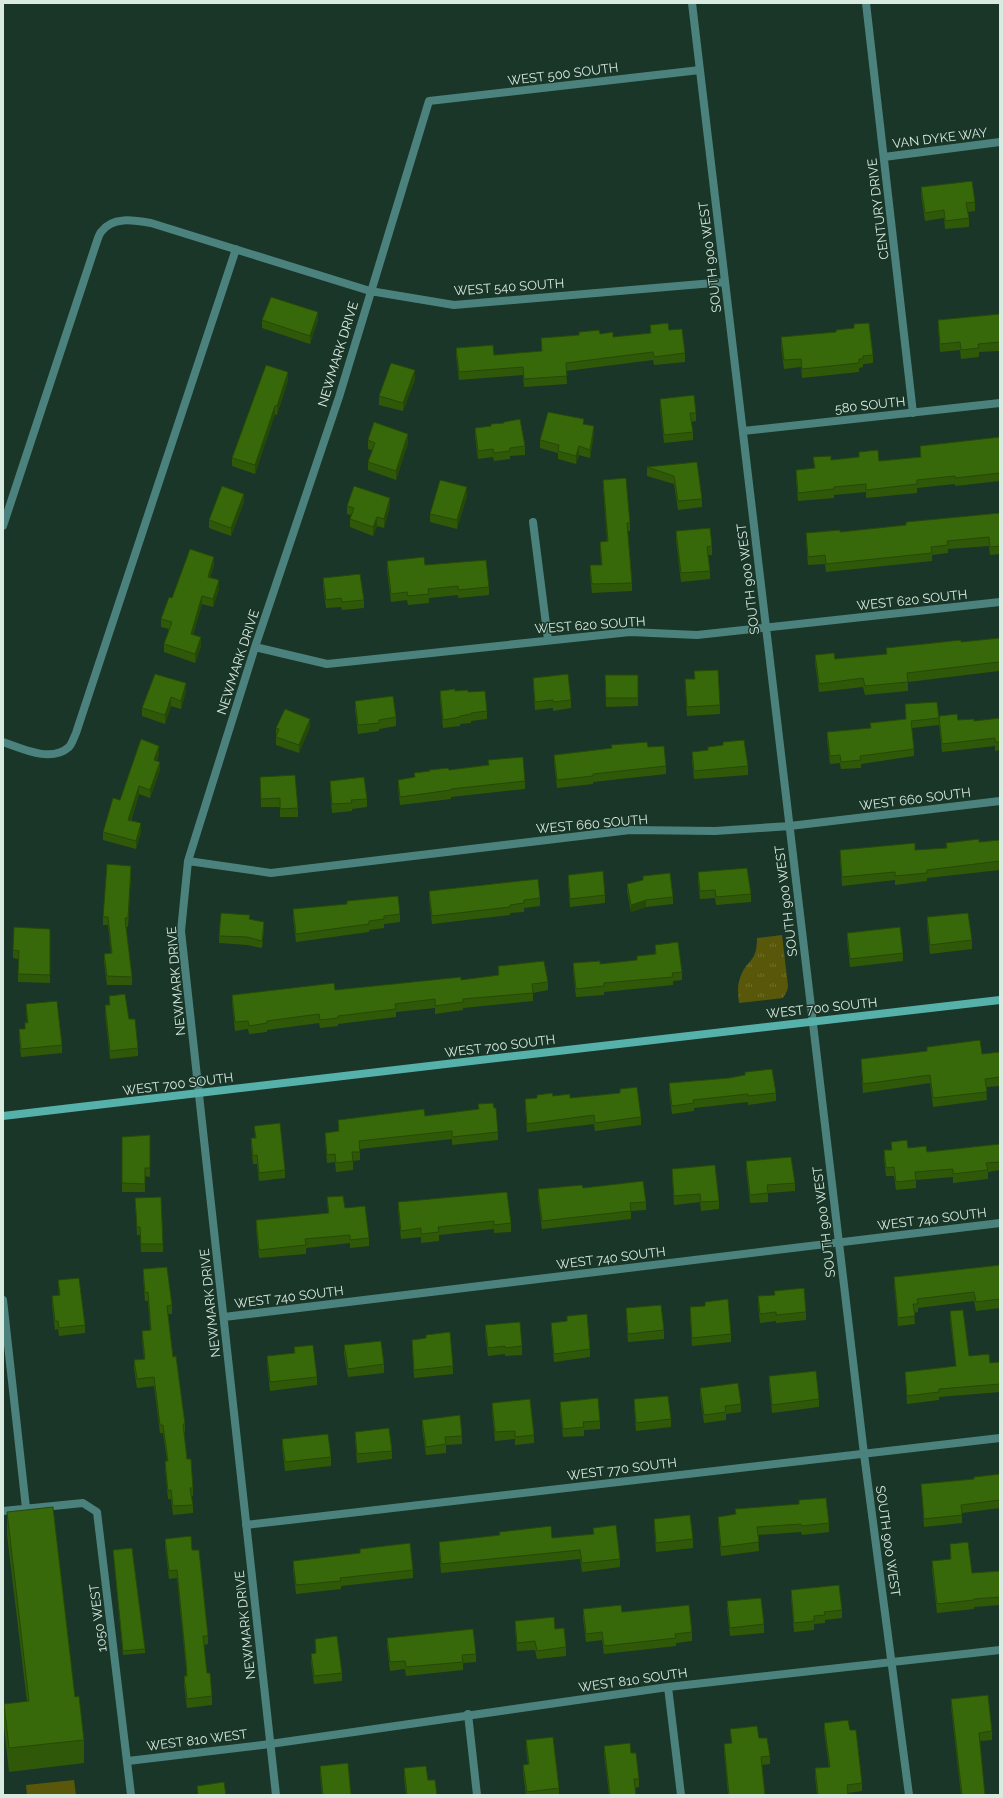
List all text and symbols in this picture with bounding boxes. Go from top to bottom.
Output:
street label: WEST 500 SOUTH [507,60,619,88]
street label: VAN DYKE WAY [892,125,989,151]
street label: CENTURY DRIVE [864,157,892,260]
street label: SOUTH 900 WEST [696,200,724,313]
street label: WEST 540 SOUTH [453,276,565,298]
street label: NEWMARK DRIVE [315,299,361,409]
street label: 580 SOUTH [834,394,906,416]
street label: SOUTH 900 WEST [734,522,762,635]
street label: WEST 620 SOUTH [856,587,968,613]
street label: NEWMARK DRIVE [214,608,262,716]
street label: WEST 620 SOUTH [534,614,646,636]
street label: WEST 660 SOUTH [858,785,972,813]
street label: WEST 660 SOUTH [535,812,649,836]
street label: SOUTH 900 WEST [772,844,800,957]
street label: NEWMARK DRIVE [164,926,188,1036]
street label: WEST 700 SOUTH [766,995,878,1021]
street label: WEST 700 SOUTH [444,1032,556,1060]
street label: WEST 700 SOUTH [122,1070,234,1098]
street label: SOUTH 900 WEST [810,1165,838,1278]
street label: WEST 740 SOUTH [877,1205,987,1233]
street label: WEST 740 SOUTH [556,1244,666,1272]
street label: NEWMARK DRIVE [197,1248,223,1358]
street label: WEST 740 SOUTH [234,1283,344,1311]
street label: WEST 770 SOUTH [566,1455,678,1483]
street label: SOUTH 900 WEST [873,1485,903,1598]
street label: NEWMARK DRIVE [232,1570,258,1680]
street label: 1050 WEST [86,1583,110,1653]
street label: WEST 810 SOUTH [578,1665,688,1695]
street label: WEST 810 WEST [146,1726,248,1754]

